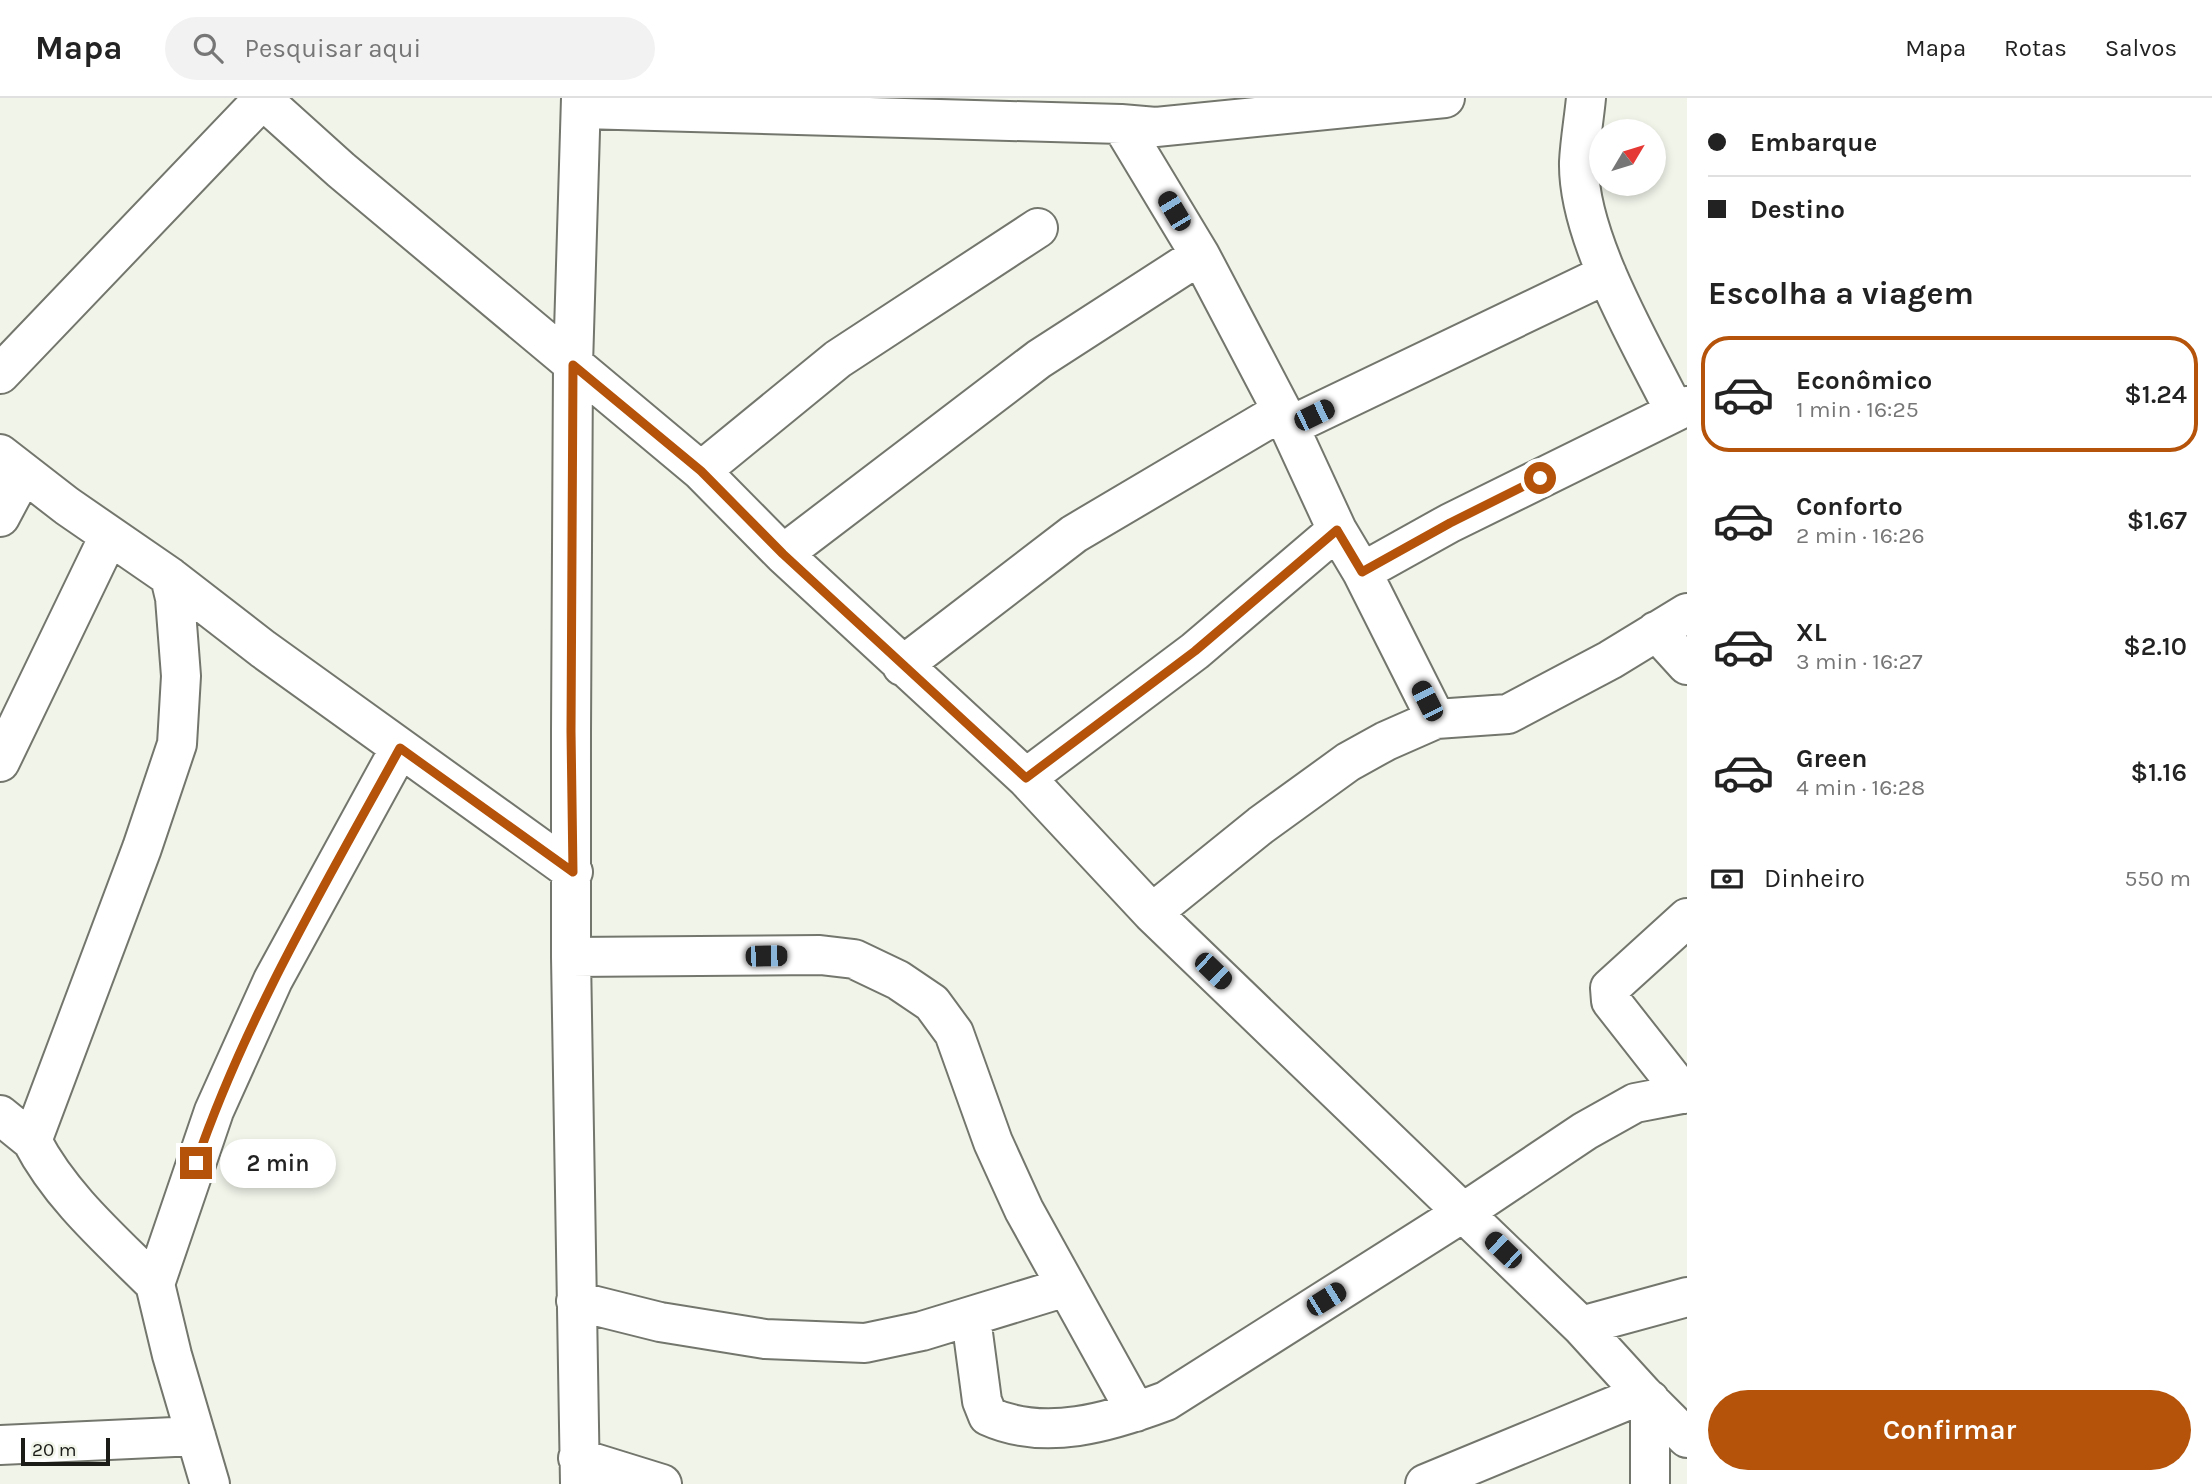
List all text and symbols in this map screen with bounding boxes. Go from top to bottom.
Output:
search box [165,17,655,80]
text: Mapa [35,29,123,67]
icon: search [189,29,227,67]
text: Pesquisar aqui [245,33,421,64]
text: Mapa [1905,34,1966,62]
text: Rotas [2004,34,2067,62]
text: Salvos [2105,34,2177,62]
north arrow [1589,119,1666,196]
map controls [1589,119,1666,196]
text: Embarque [1750,127,1877,158]
car [1155,188,1194,234]
text: Destino [1750,194,1845,225]
text: Escolha a viagem [1708,275,1974,312]
icon: car [1712,363,1775,426]
text: Econômico [1796,365,1932,396]
text: $1.24 [2124,379,2187,410]
car [1291,396,1338,434]
text: 1 min · 16:25 [1796,396,1919,423]
route start [1524,462,1556,494]
icon: car [1712,489,1775,552]
text: Conforto [1796,491,1903,522]
text: $1.67 [2127,505,2187,536]
text: 2 min · 16:26 [1796,522,1925,549]
icon: car [1712,615,1775,678]
text: XL [1796,617,1827,648]
text: $2.10 [2123,631,2187,662]
text: 3 min · 16:27 [1796,648,1923,675]
car [1409,678,1446,724]
icon: car [1712,741,1775,804]
text: Green [1796,743,1868,774]
text: $1.16 [2130,757,2187,788]
text: 4 min · 16:28 [1796,774,1925,801]
icon: cash [1708,860,1746,898]
text: Dinheiro [1764,863,1865,894]
text: 550 m [2124,865,2191,892]
car [745,945,788,967]
car [1191,949,1236,993]
callout: 2 min [220,1138,336,1188]
route end [180,1147,212,1179]
text: 2 min [247,1150,309,1177]
car [1481,1228,1526,1272]
car [1303,1279,1350,1319]
button: Confirmar [1708,1390,2191,1470]
scale bar [21,1435,110,1467]
text: 20 m [32,1439,77,1461]

